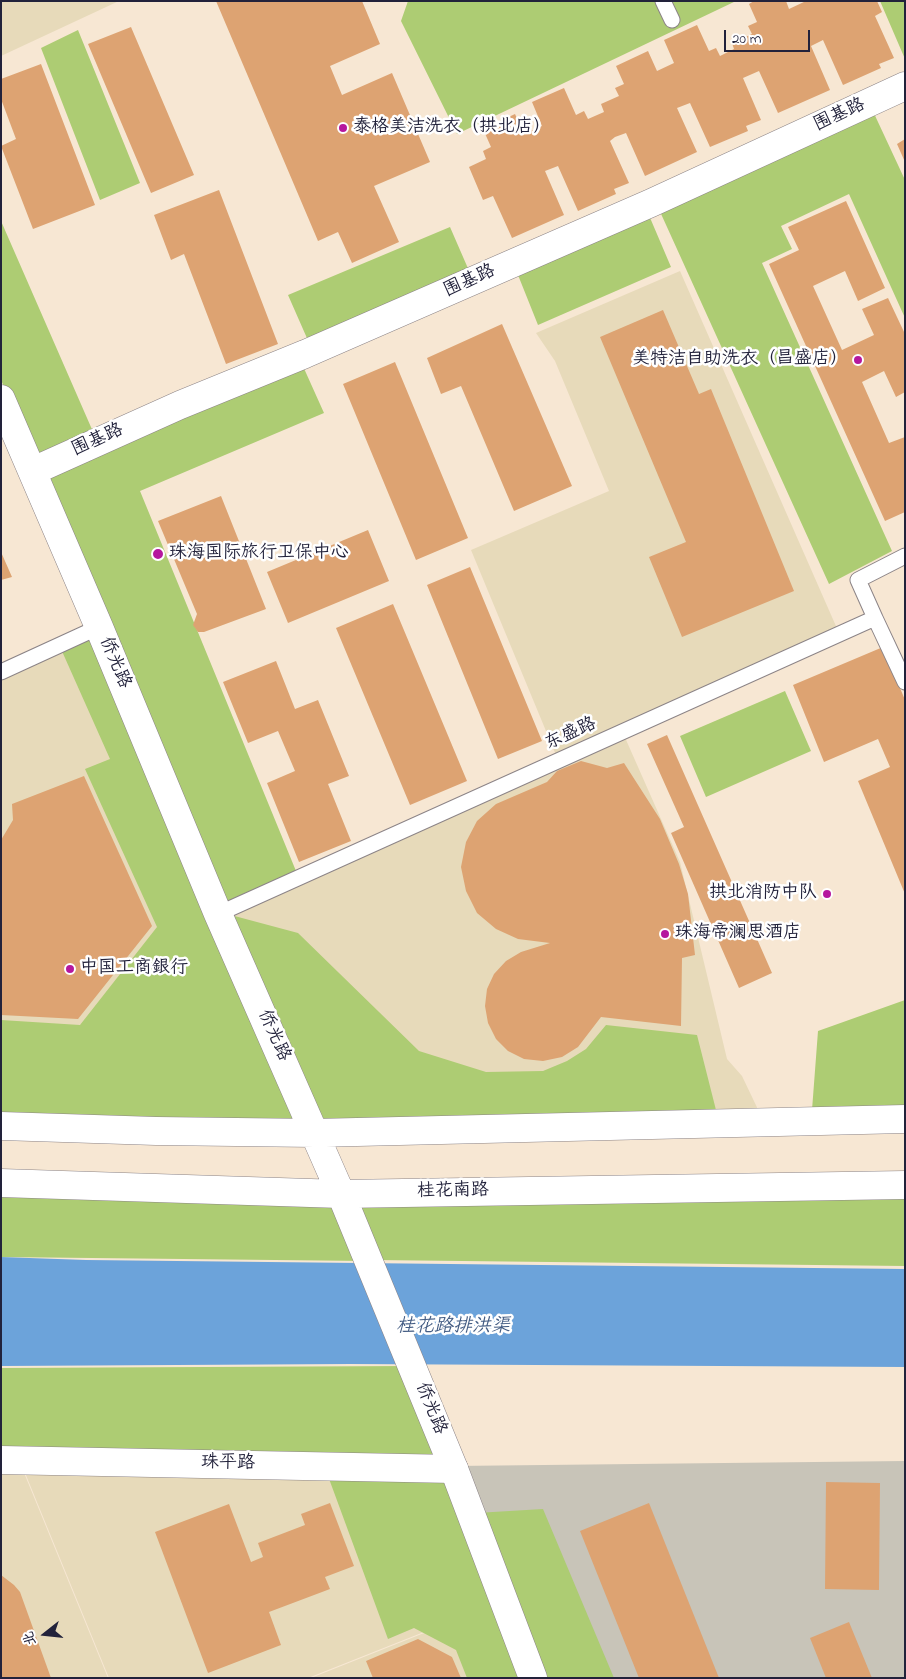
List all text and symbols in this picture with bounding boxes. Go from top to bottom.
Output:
scale bar [726,20,812,52]
text: 20 m [732,28,761,50]
street label: 围基路 [811,95,869,137]
place label: 泰格美洁洗衣（拱北店） [353,117,551,139]
marker: 泰格美洁洗衣（拱北店） [337,122,349,134]
street label: 围基路 [441,261,499,303]
place label: 美特洁自助洗衣（昌盛店） [632,349,848,371]
marker: 美特洁自助洗衣（昌盛店） [852,354,864,366]
street label: 围基路 [69,420,127,462]
place label: 珠海国际旅行卫保中心 [169,543,349,565]
marker: 珠海国际旅行卫保中心 [151,547,165,561]
street label: 侨光路 [94,634,134,692]
street label: 东盛路 [542,714,600,756]
place label: 拱北消防中队 [709,883,817,905]
marker: 拱北消防中队 [821,888,833,900]
place label: 珠海帝澜思酒店 [675,923,801,945]
marker: 珠海帝澜思酒店 [659,928,671,940]
place label: 中国工商銀行 [80,958,188,980]
marker: 中国工商銀行 [64,963,76,975]
street label: 侨光路 [252,1007,294,1065]
street label: 桂花南路 [417,1181,489,1203]
water label: 桂花路排洪渠 [396,1317,510,1339]
street label: 侨光路 [410,1380,450,1438]
street label: 珠平路 [201,1453,255,1475]
north arrow [20,1609,70,1659]
text: 北 [18,1629,42,1648]

